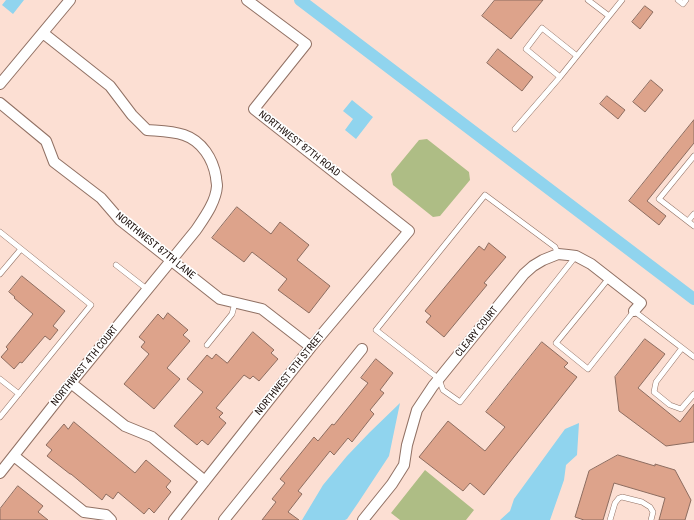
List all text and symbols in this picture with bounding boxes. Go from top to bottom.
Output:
street label: NORTHWEST 87TH ROAD [256,108,342,180]
street label: NORTHWEST 87TH LANE [113,210,197,282]
street label: CLEARY COURT [453,304,501,360]
street label: NORTHWEST 4TH COURT [49,323,121,409]
street label: NORTHWEST 5TH STREET [253,330,327,418]

